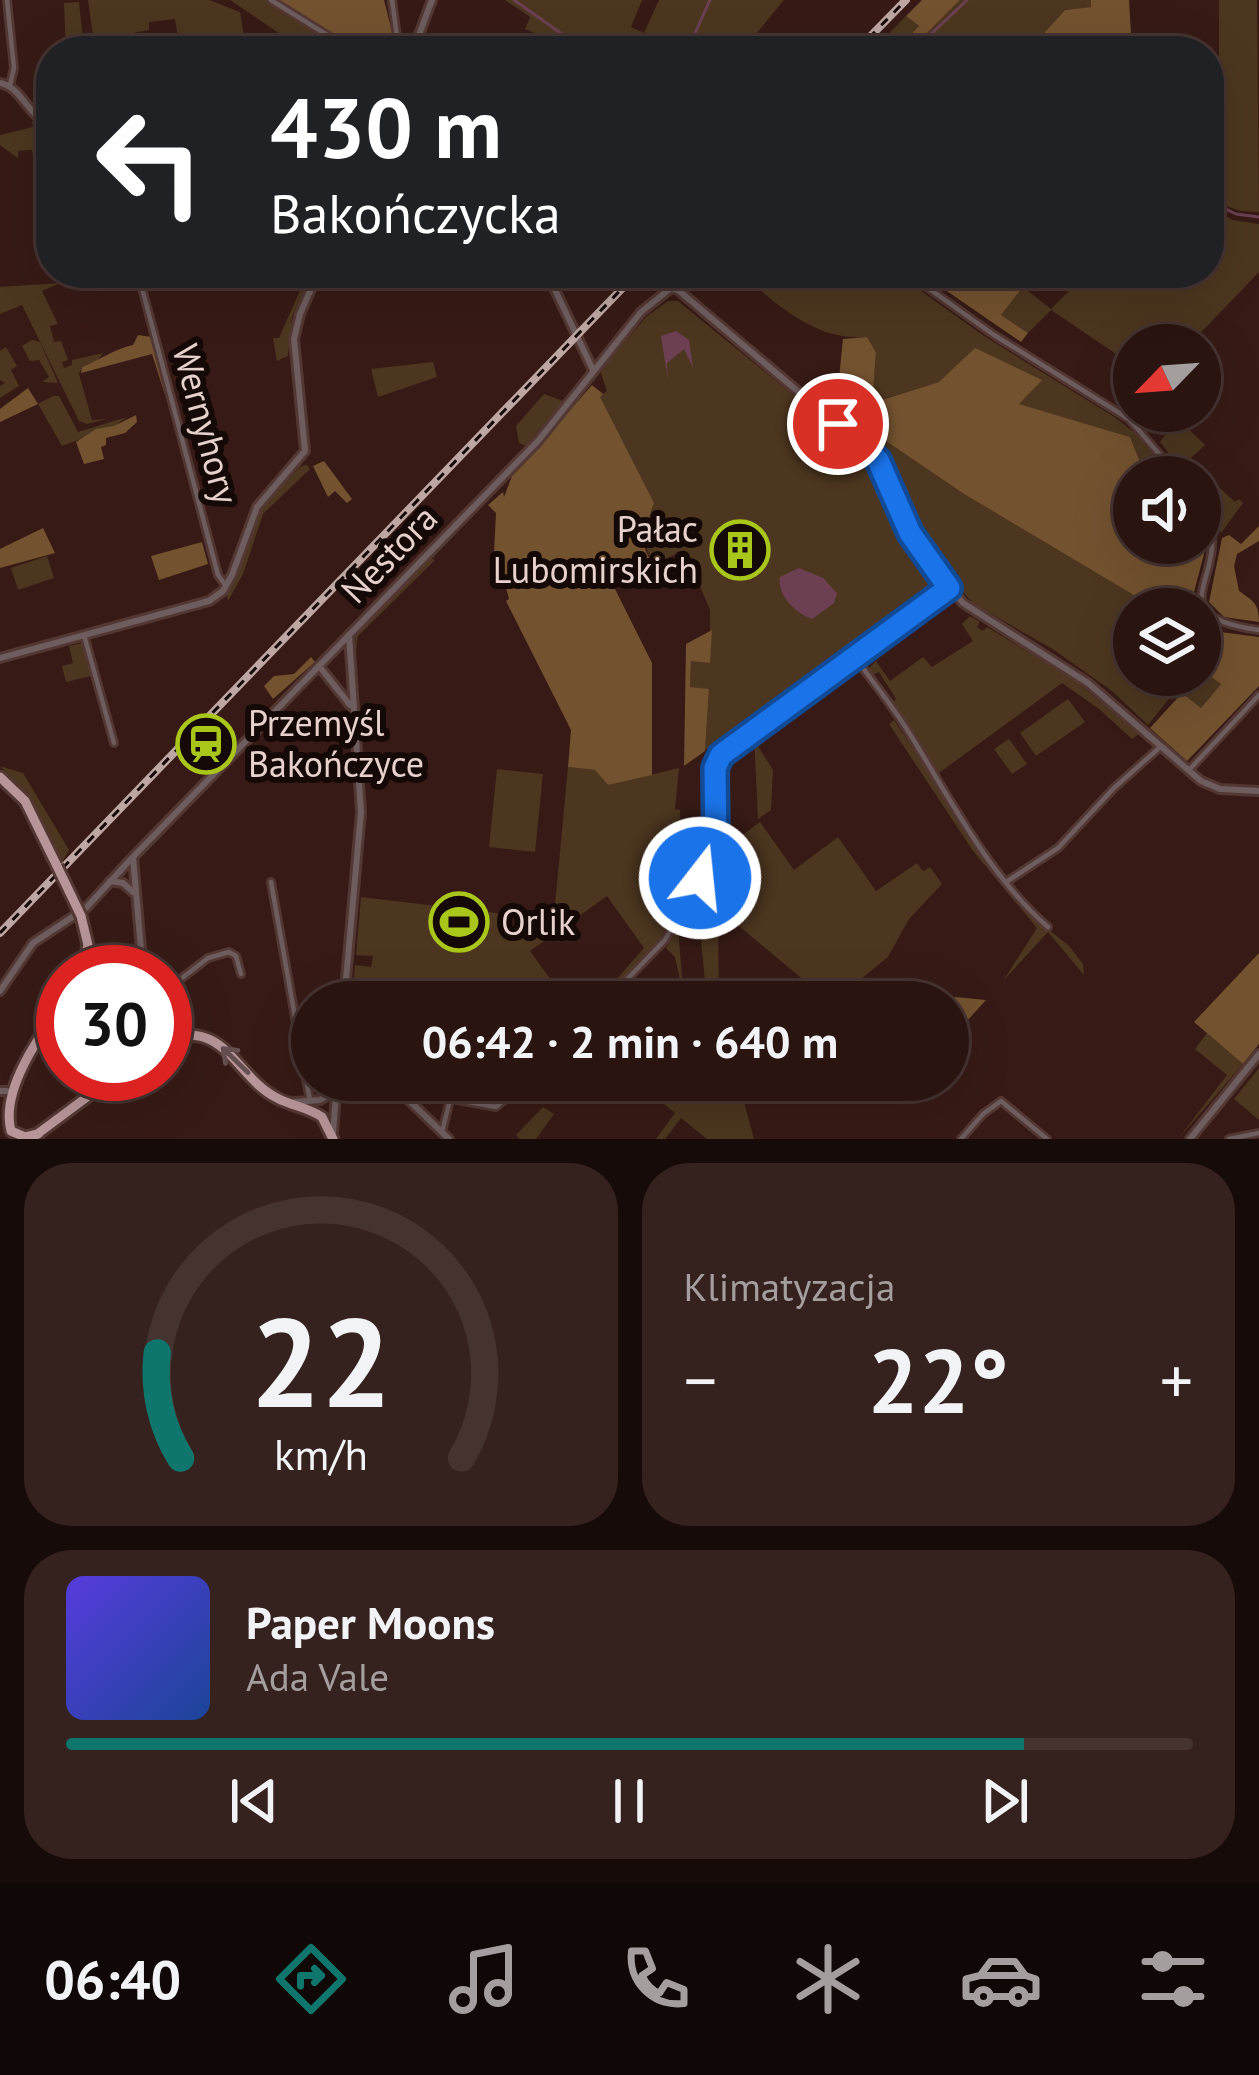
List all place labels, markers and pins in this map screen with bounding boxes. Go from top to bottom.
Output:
pin [787,373,889,475]
place label: Pałac Lubomirskich [493,505,698,593]
building icon: Pałac Lubomirskich [709,519,771,581]
place label: Przemyśl Bakończyce [248,699,424,787]
station icon: Przemyśl Bakończyce [175,713,237,775]
sports icon: Orlik [428,891,490,953]
place label: Orlik [501,898,575,945]

